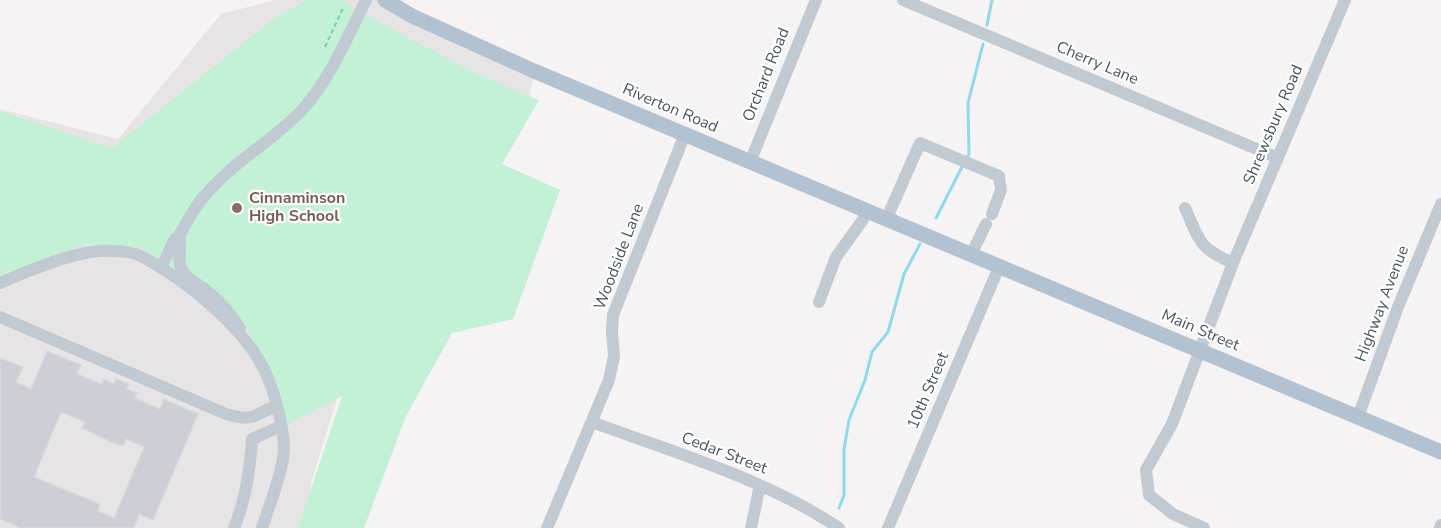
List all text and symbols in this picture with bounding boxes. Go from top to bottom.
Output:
street label: Orchard Road [740,25,794,125]
street label: Cherry Lane [1053,38,1141,90]
street label: Shrewsbury Road [1240,62,1308,188]
street label: Riverton Road [619,80,721,138]
place label: Cinnaminson High School [249,189,345,227]
marker: Cinnaminson High School [230,201,244,215]
street label: Woodside Lane [591,201,649,313]
street label: Highway Avenue [1352,243,1414,365]
street label: Main Street [1158,306,1242,356]
street label: 10th Street [904,350,954,432]
street label: Cedar Street [679,429,769,479]

